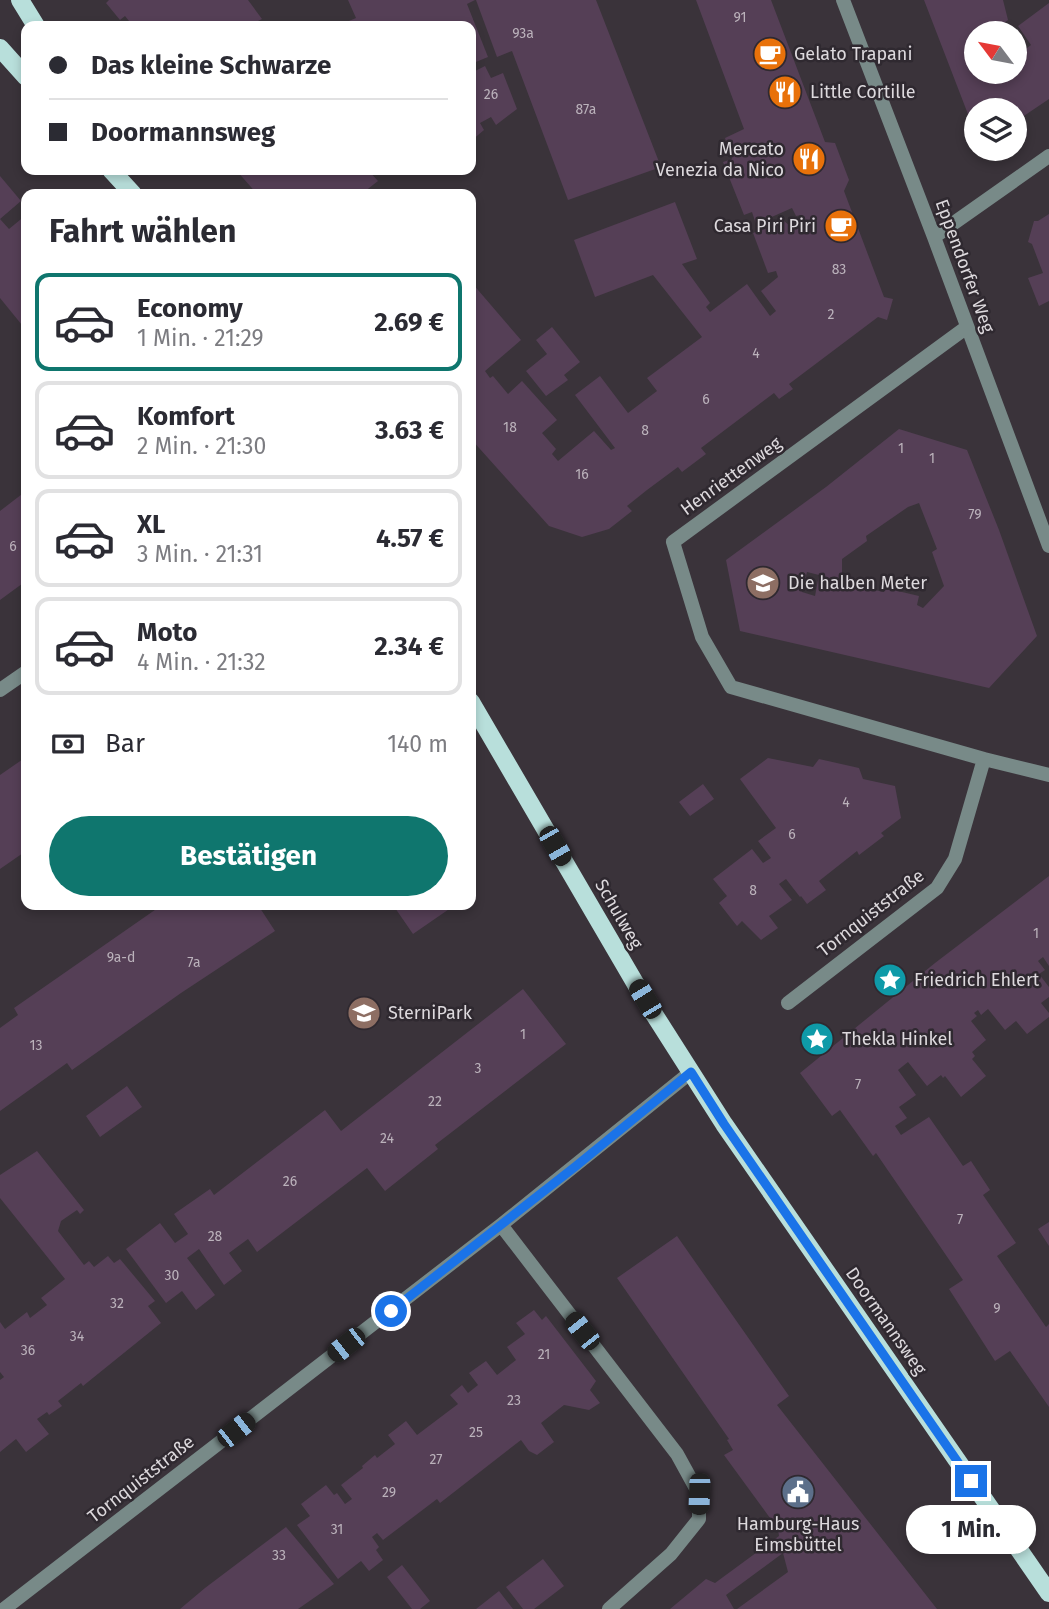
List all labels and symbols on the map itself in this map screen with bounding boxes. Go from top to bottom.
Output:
house number: 91 [733,9,747,26]
north arrow [964,21,1027,84]
house number: 93a [512,25,534,42]
cafe icon: Gelato Trapani [751,35,789,73]
place label: Gelato Trapani [794,43,912,65]
restaurant icon: Little Cortille [766,73,804,111]
place label: Little Cortille [810,81,916,103]
house number: 26 [484,86,498,103]
house number: 87a [576,101,596,118]
place label: Mercato Venezia da Nico [655,138,784,181]
restaurant icon: Mercato Venezia da Nico [790,140,828,178]
street label: Eppendorfer Weg [931,196,1000,336]
cafe icon: Casa Piri Piri [822,207,860,245]
place label: Casa Piri Piri [714,215,816,237]
house number: 83 [832,261,846,278]
house number: 2 [828,306,835,323]
house number: 4 [752,345,760,362]
house number: 6 [702,391,710,408]
house number: 18 [503,419,517,436]
house number: 8 [641,422,649,439]
street label: Henriettenweg [676,432,786,520]
house number: 1 [898,440,904,457]
house number: 1 [929,450,935,467]
house number: 16 [575,466,589,483]
house number: 79 [968,506,982,523]
house number: 6 [9,538,17,555]
school or university icon: Die halben Meter [744,564,782,602]
place label: Die halben Meter [788,572,927,594]
house number: 4 [842,794,850,811]
car [536,823,575,869]
house number: 6 [788,826,796,843]
street label: Tornquiststraße [813,865,929,961]
street label: Schulweg [590,875,648,953]
house number: 8 [749,882,757,899]
house number: 1 [1033,925,1039,942]
house number: 9a-d [107,949,135,966]
house number: 7a [187,954,201,971]
place icon: Friedrich Ehlert [871,961,909,999]
place label: Friedrich Ehlert [914,969,1040,991]
car [626,976,665,1022]
school or university icon: SterniPark [345,994,383,1032]
place label: SterniPark [388,1002,473,1024]
place icon: Thekla Hinkel [798,1020,836,1058]
house number: 1 [520,1026,526,1043]
place label: Thekla Hinkel [842,1028,953,1050]
house number: 13 [29,1037,43,1054]
house number: 3 [475,1060,482,1077]
house number: 7 [855,1076,861,1093]
house number: 22 [428,1093,442,1110]
house number: 24 [380,1130,395,1147]
house number: 26 [283,1173,297,1190]
house number: 7 [957,1211,963,1228]
house number: 28 [208,1228,223,1245]
street label: Doormannsweg [841,1263,932,1380]
house number: 30 [165,1267,180,1284]
house number: 32 [110,1295,124,1312]
route start [375,1295,407,1327]
house number: 9 [993,1300,1001,1317]
car [561,1308,604,1354]
car [323,1324,370,1366]
house number: 34 [70,1328,85,1345]
house number: 36 [21,1342,35,1359]
house number: 21 [538,1346,550,1363]
house number: 23 [507,1392,521,1409]
car [213,1409,260,1451]
house number: 25 [469,1424,483,1441]
street label: Tornquiststraße [83,1431,199,1527]
house number: 27 [429,1451,443,1468]
route end [955,1465,987,1497]
car [688,1473,711,1515]
public building icon: Hamburg-Haus Eimsbüttel [779,1473,817,1511]
house number: 29 [382,1484,396,1501]
callout: 1 Min. [906,1506,1036,1554]
place label: Hamburg-Haus Eimsbüttel [737,1513,859,1556]
house number: 31 [331,1521,343,1538]
house number: 33 [272,1547,286,1564]

